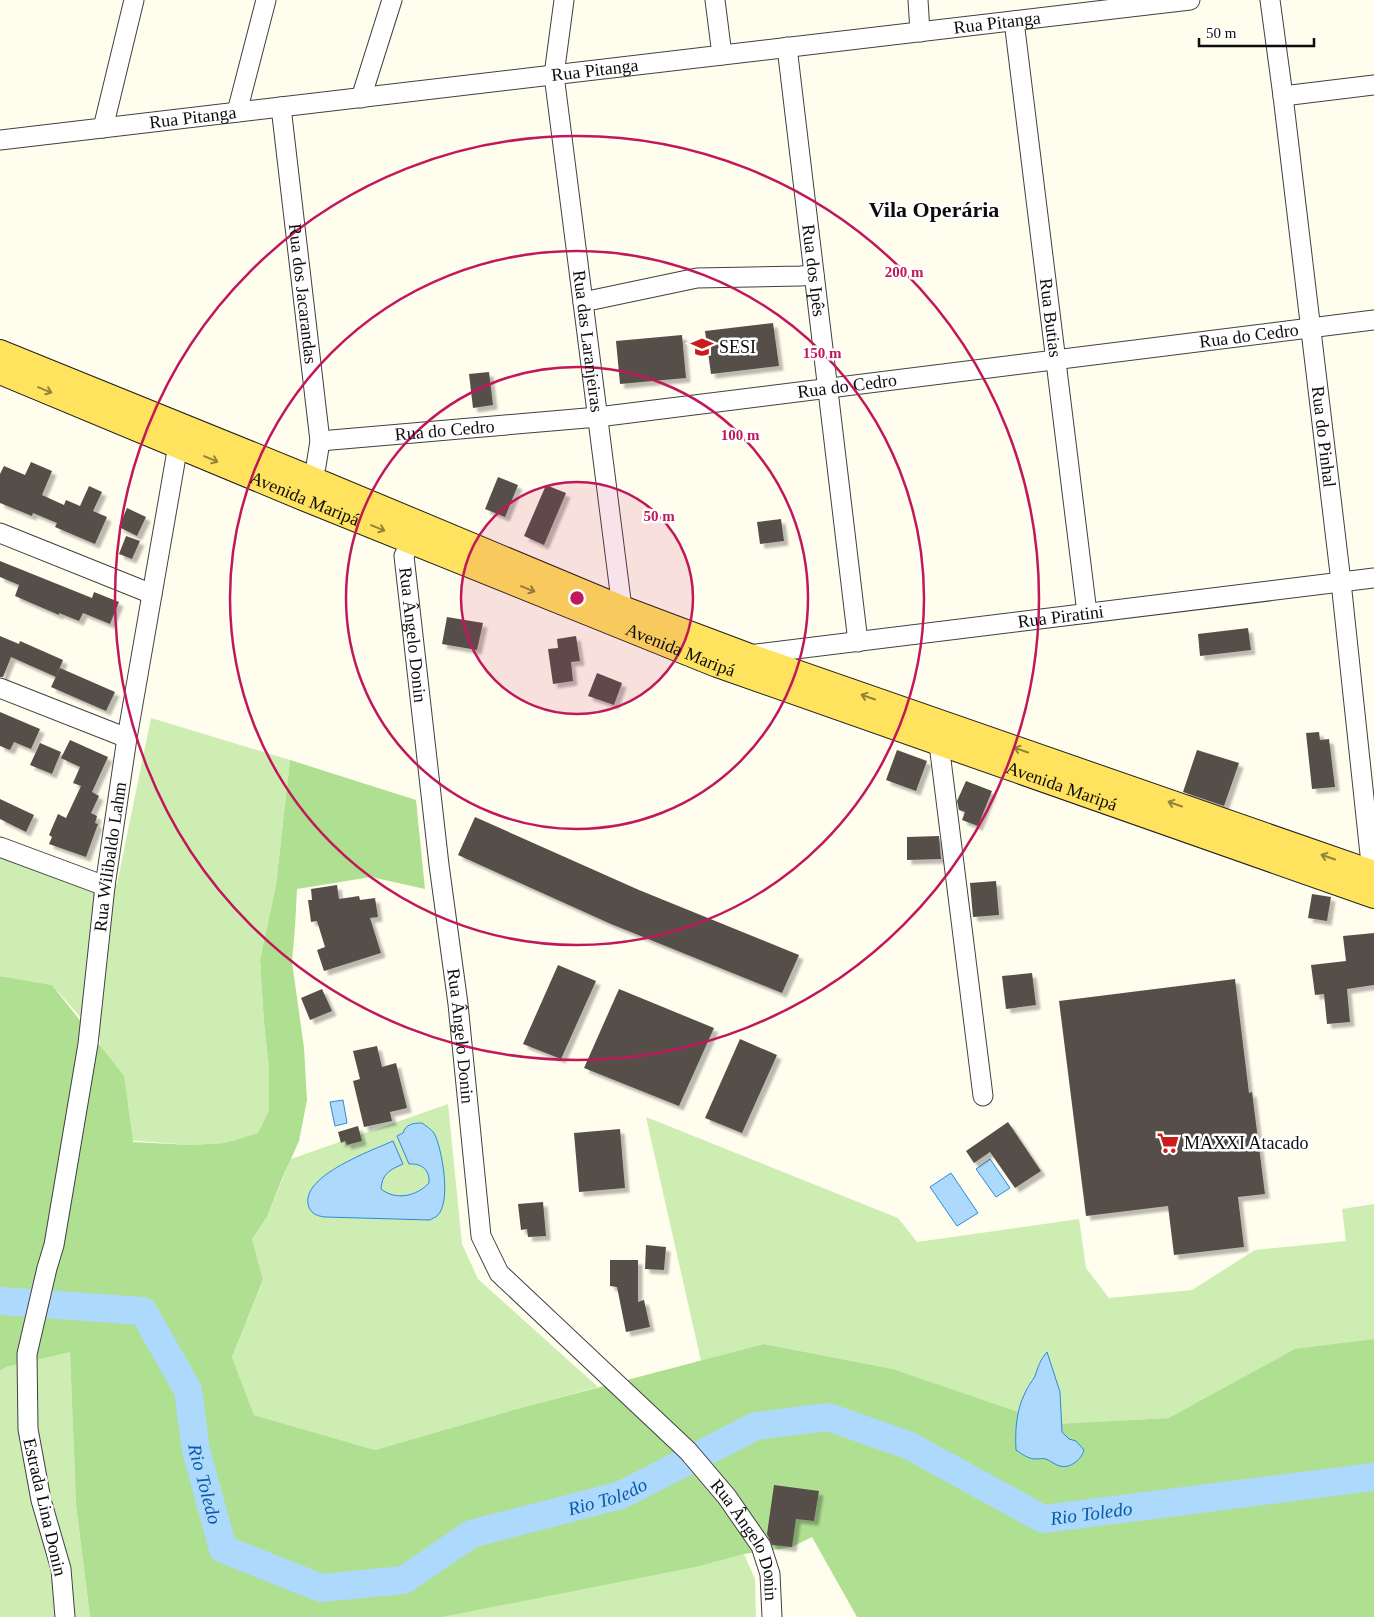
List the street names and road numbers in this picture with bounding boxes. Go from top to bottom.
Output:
street label: Rua Pitanga [952,8,1042,38]
street label: Rua Pitanga [550,55,640,85]
street label: Rua Pitanga [148,102,237,132]
street label: Rua dos Jacarandas [285,223,321,365]
street label: Rua dos Ipês [798,223,829,318]
street label: Rua das Laranjeiras [569,269,607,413]
street label: Rua Butias [1036,277,1065,358]
street label: Rua do Cedro [1198,320,1300,352]
street label: Rua do Cedro [796,370,898,402]
street label: Rua do Pinhal [1308,385,1340,489]
street label: Rua do Cedro [394,416,495,445]
street label: Avenida Maripá [247,467,362,530]
street label: Rua Ângelo Donin [395,566,431,704]
street label: Rua Piratini [1016,601,1105,632]
street label: Avenida Maripá [623,619,738,681]
street label: Avenida Maripá [1004,758,1120,815]
street label: Rua Wilibaldo Lahm [90,780,130,933]
street label: Rua Ângelo Donin [443,967,478,1105]
street label: Estrada Lina Donin [19,1436,71,1578]
street label: Rua Ângelo Donin [706,1475,781,1601]

